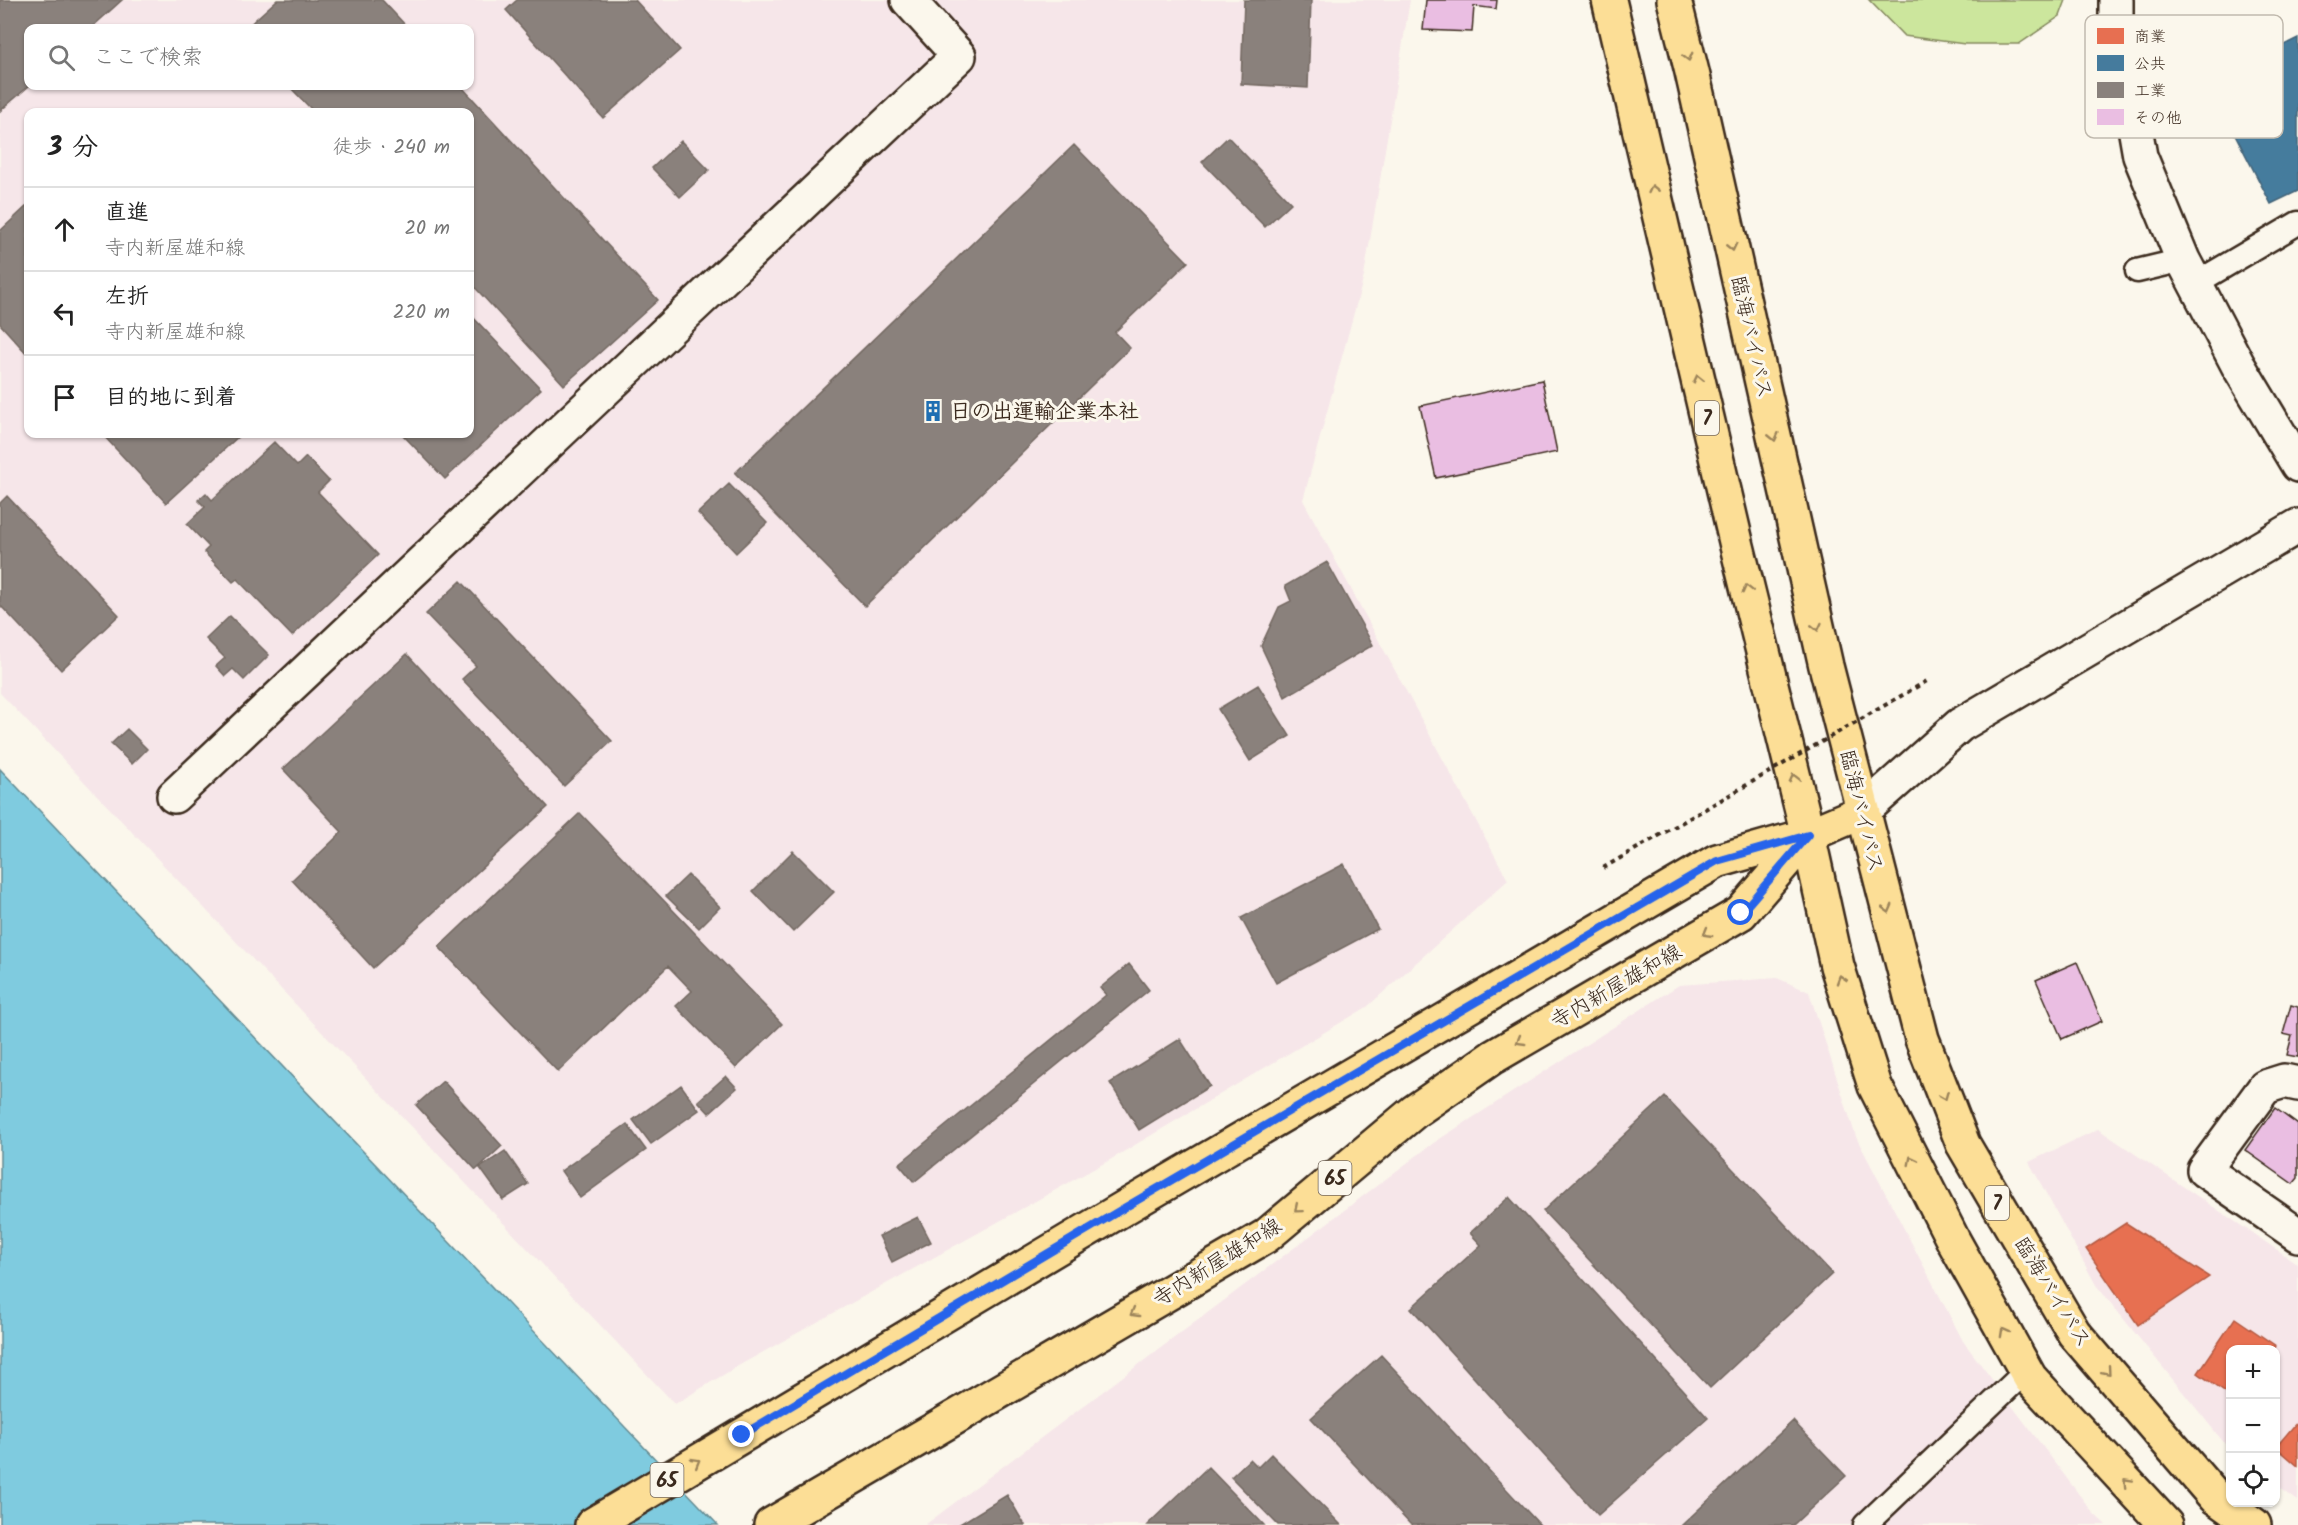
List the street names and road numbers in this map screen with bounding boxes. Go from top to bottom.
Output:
street label: 臨海バイパス [1720,272,1781,402]
road number: 7 [1695,401,1719,435]
street label: 臨海バイパス [1829,746,1892,876]
street label: 寺内新屋雄和線 [1545,936,1689,1038]
road number: 65 [1318,1161,1352,1195]
road number: 7 [1985,1186,2009,1220]
street label: 寺内新屋雄和線 [1147,1210,1289,1316]
street label: 臨海バイパス [2004,1231,2099,1355]
road number: 65 [650,1463,684,1497]

